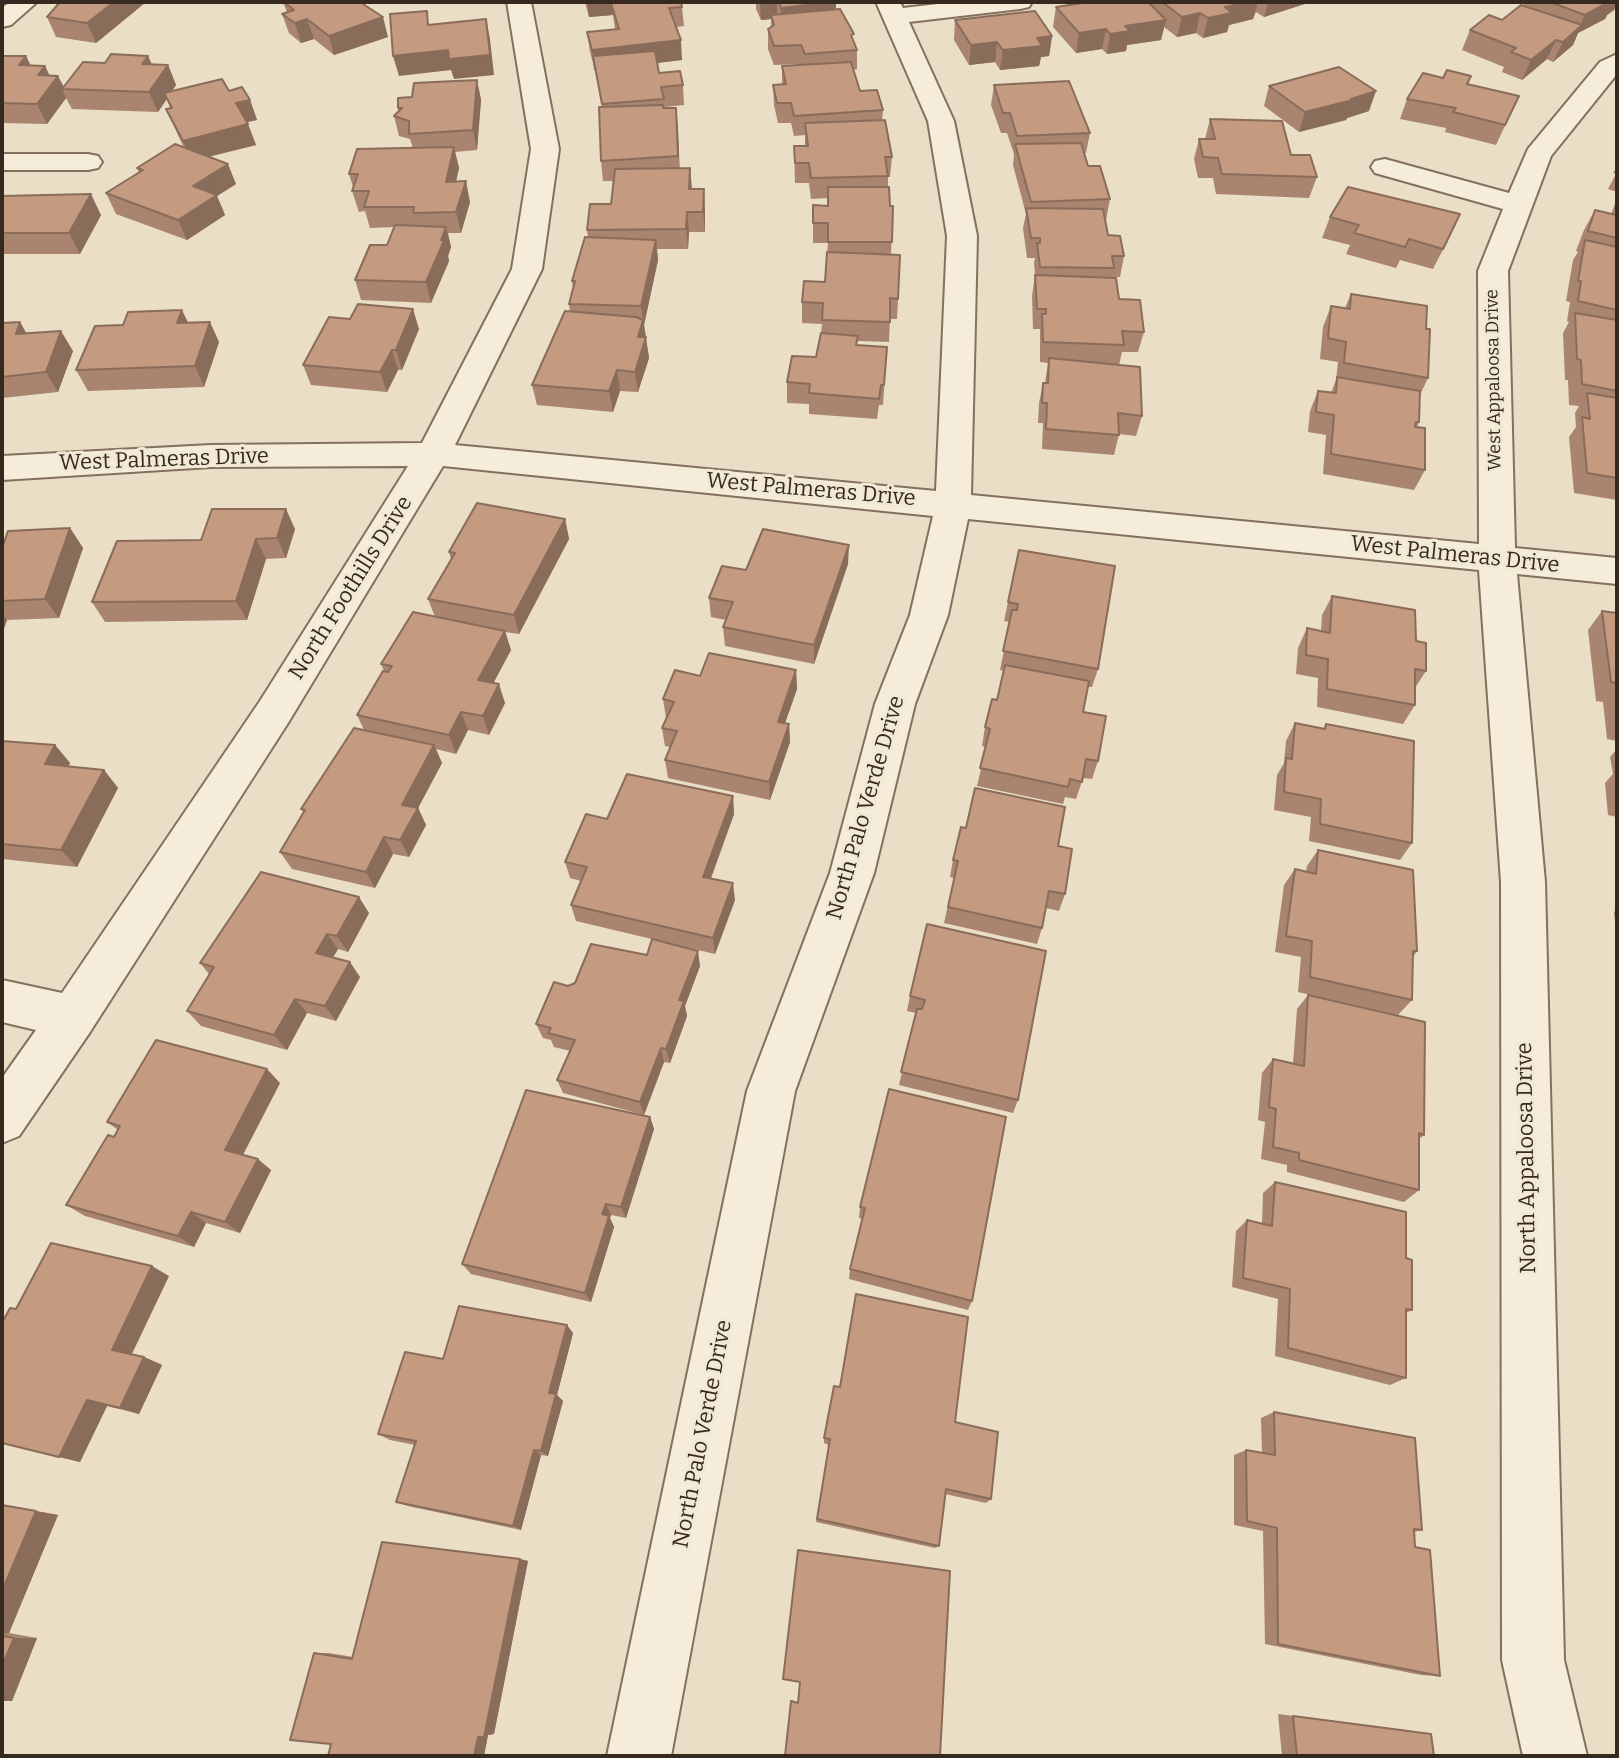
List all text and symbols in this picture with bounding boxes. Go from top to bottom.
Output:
street label: West Appaloosa Drive [1482,289,1506,471]
street label: West Palmeras Drive [59,443,269,477]
street label: West Palmeras Drive [705,468,917,512]
street label: North Foothills Drive [284,491,418,685]
street label: West Palmeras Drive [1349,531,1561,579]
street label: North Palo Verde Drive [821,693,911,923]
street label: North Appaloosa Drive [1512,1042,1542,1274]
street label: North Palo Verde Drive [668,1318,738,1550]

